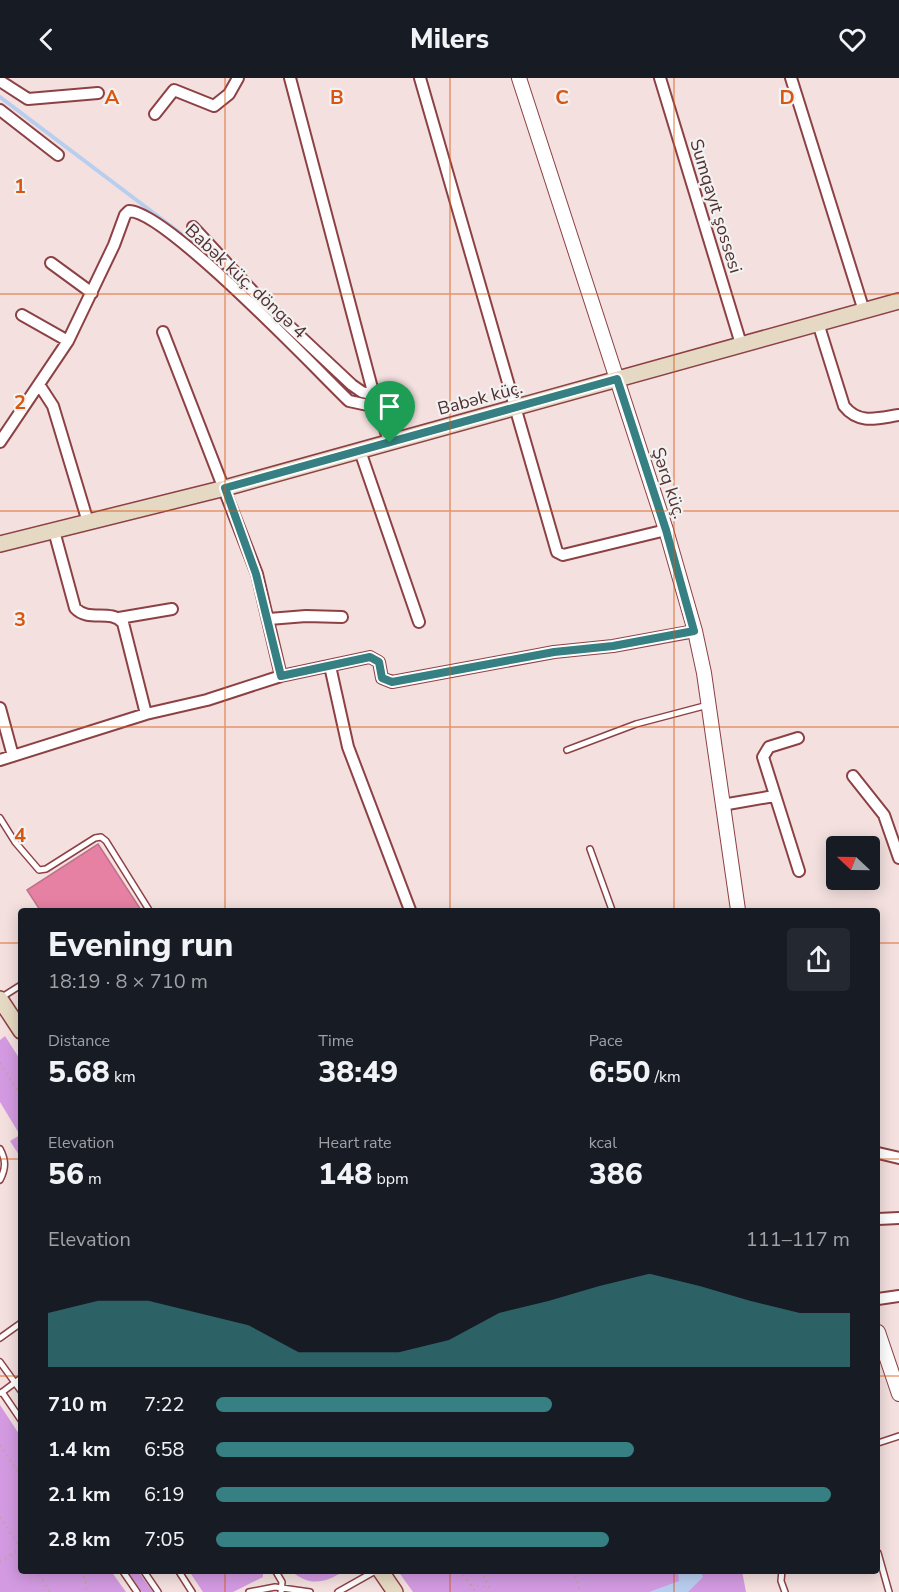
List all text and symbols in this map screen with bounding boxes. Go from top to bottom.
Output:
text: Milers [410,21,489,58]
icon: back [30,23,63,56]
icon: heart [836,23,869,56]
text: A [105,84,120,111]
text: B [330,84,344,111]
text: C [555,84,569,111]
text: D [779,84,795,111]
street label: Sumqayıt şossesi [684,136,748,276]
text: 1 [14,173,26,200]
street label: Babək küç. döngə 4 [180,218,312,344]
street label: Babək küç. [435,375,525,421]
pin [364,381,415,443]
text: 2 [14,389,26,416]
icon: arrive [373,390,406,423]
street label: Şərq küç. [646,444,692,522]
text: 3 [14,606,26,633]
text: 4 [14,822,26,849]
north arrow [826,836,880,890]
map controls [826,836,880,890]
text: Evening run [48,923,233,968]
button: share [787,928,850,991]
text: 18:19 · 8 × 710 m [48,968,208,995]
text: Distance [48,1030,110,1052]
text: Time [318,1030,354,1052]
text: Pace [589,1030,623,1052]
text: 5.68 [48,1052,110,1093]
text: 38:49 [318,1052,398,1093]
text: 6:50 [589,1052,650,1093]
text: km [110,1066,136,1088]
text: /km [650,1066,681,1088]
text: Elevation [48,1132,114,1154]
text: Heart rate [318,1132,392,1154]
text: kcal [589,1132,617,1154]
text: 56 [48,1154,84,1195]
text: 148 [318,1154,372,1195]
text: 386 [589,1154,643,1195]
text: m [84,1168,102,1190]
text: bpm [372,1168,409,1190]
text: Elevation [48,1226,131,1253]
text: 111–117 m [746,1226,850,1253]
text: 710 m [48,1391,107,1418]
text: 7:22 [144,1391,185,1418]
text: 1.4 km [48,1436,111,1463]
text: 6:58 [144,1436,185,1463]
text: 2.1 km [48,1481,111,1508]
text: 6:19 [144,1481,185,1508]
text: 2.8 km [48,1526,111,1553]
text: 7:05 [144,1526,185,1553]

